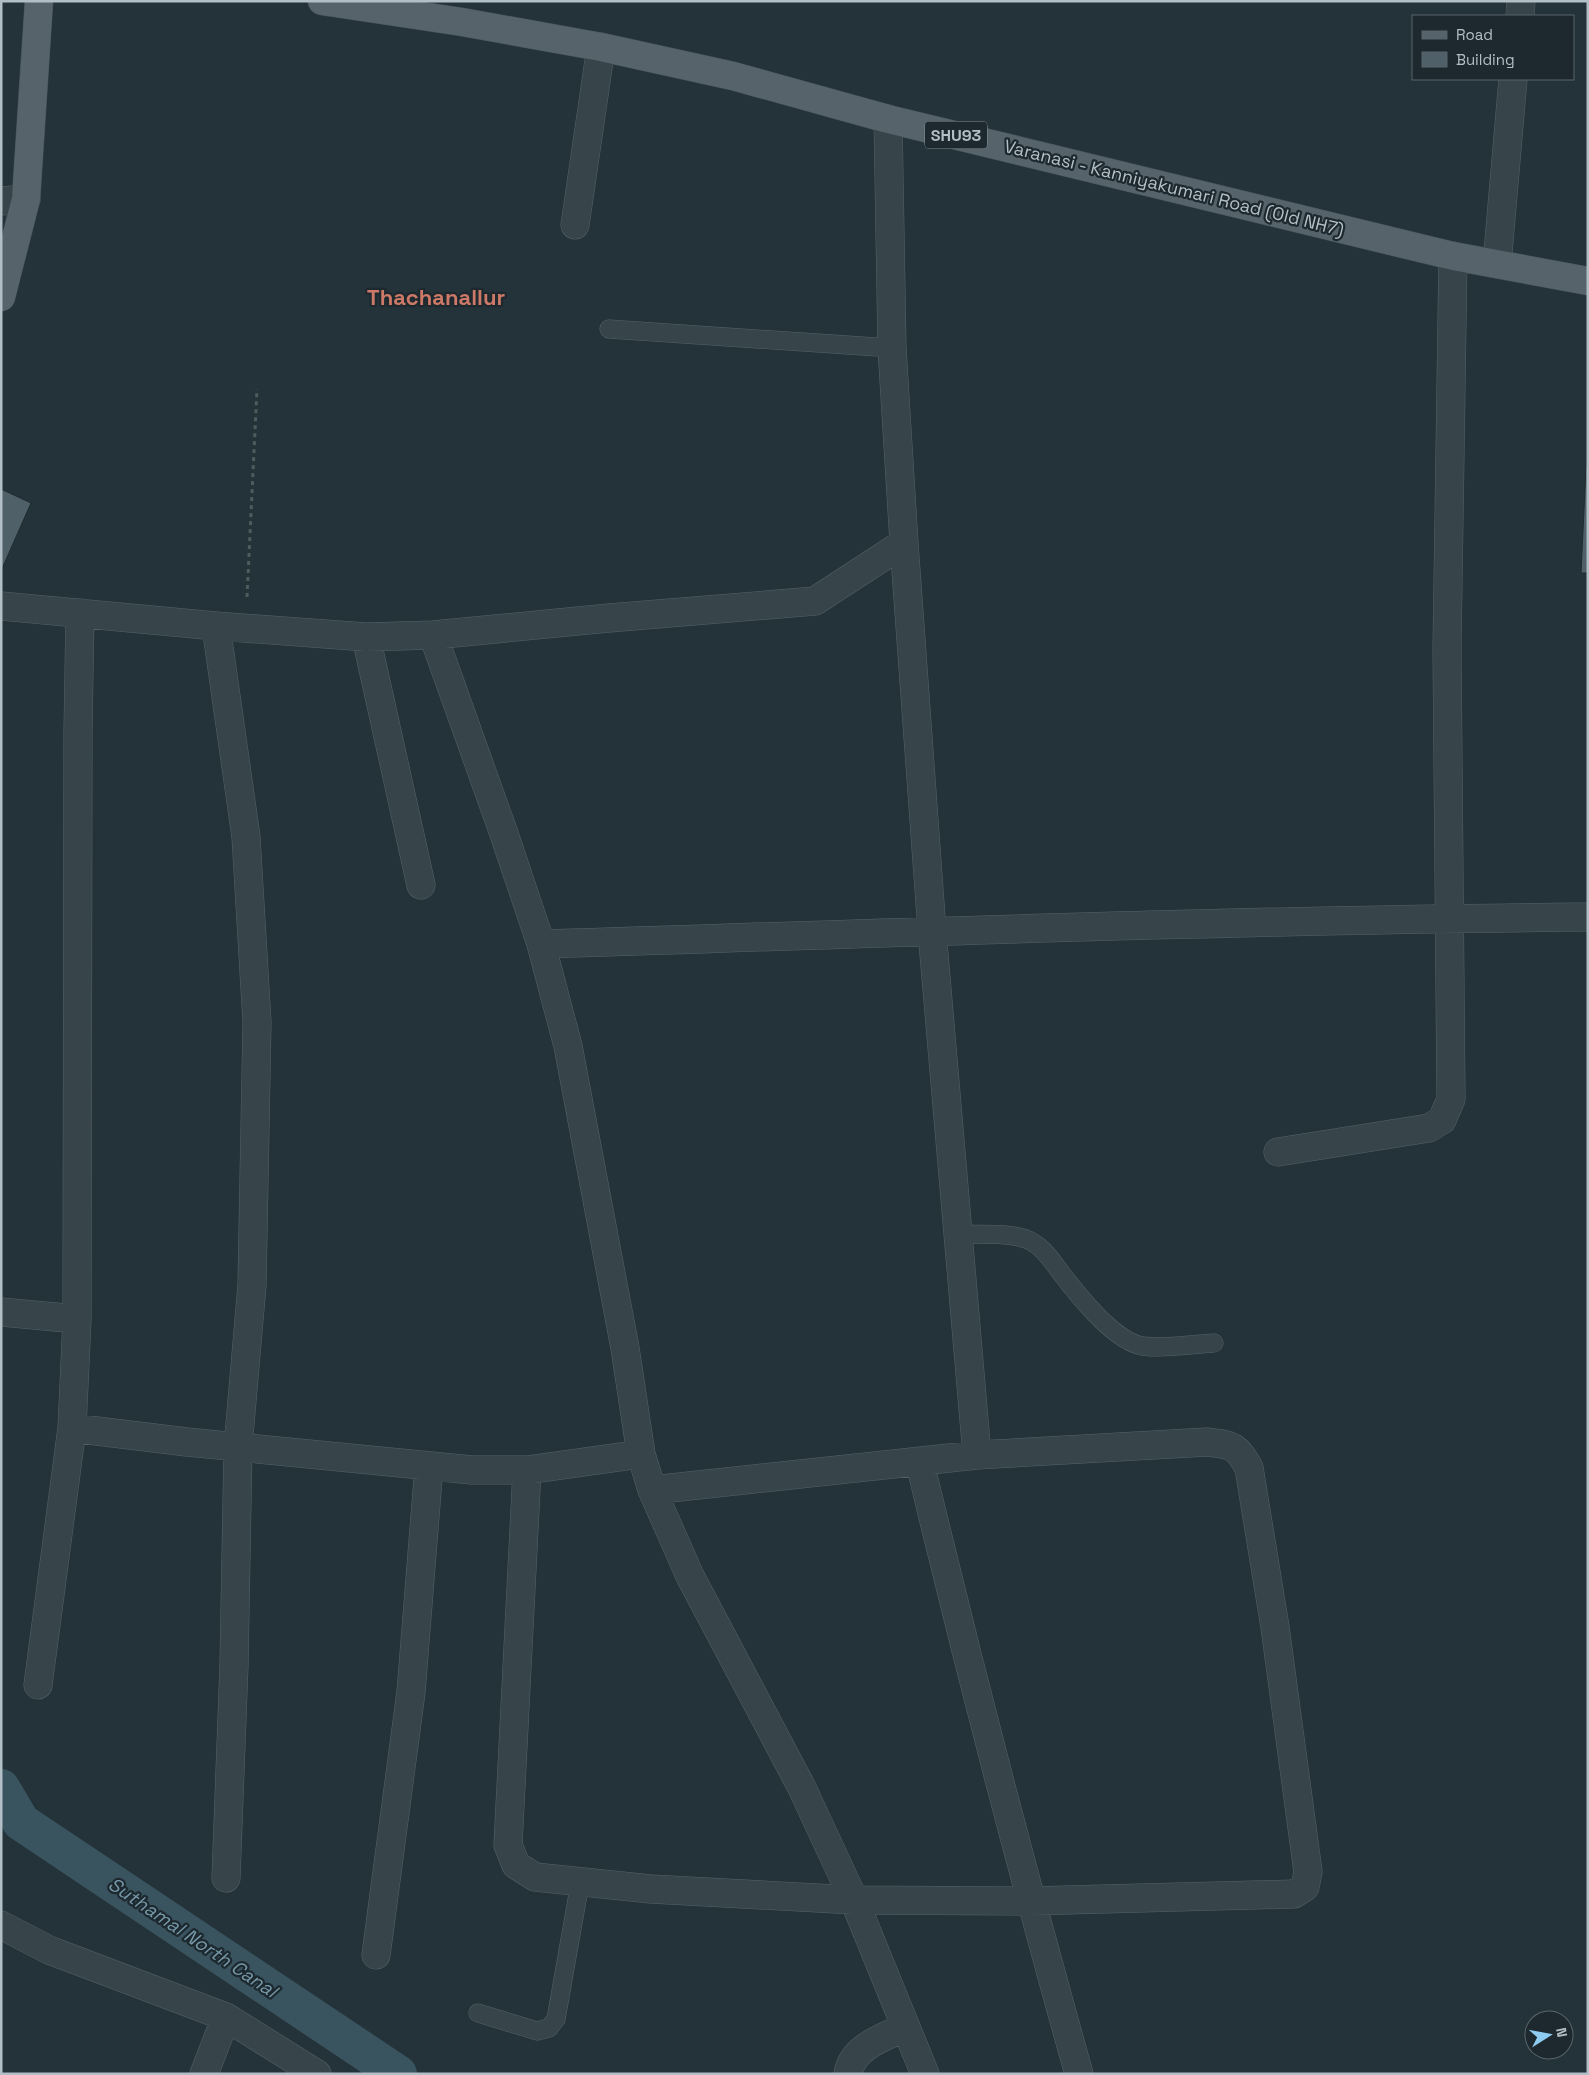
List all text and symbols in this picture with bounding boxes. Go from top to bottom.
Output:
legend [1412,15,1574,80]
text: Road [1456,25,1493,44]
text: Building [1456,50,1515,69]
road number: SHU93 [925,122,987,148]
street label: Varanasi - Kanniyakumari Road (Old NH7) [1002,134,1347,241]
district label: Thachanallur [367,283,505,311]
water label: Suthamal North Canal [103,1872,284,2005]
north arrow [1524,2010,1574,2060]
text: N [1552,2026,1571,2039]

